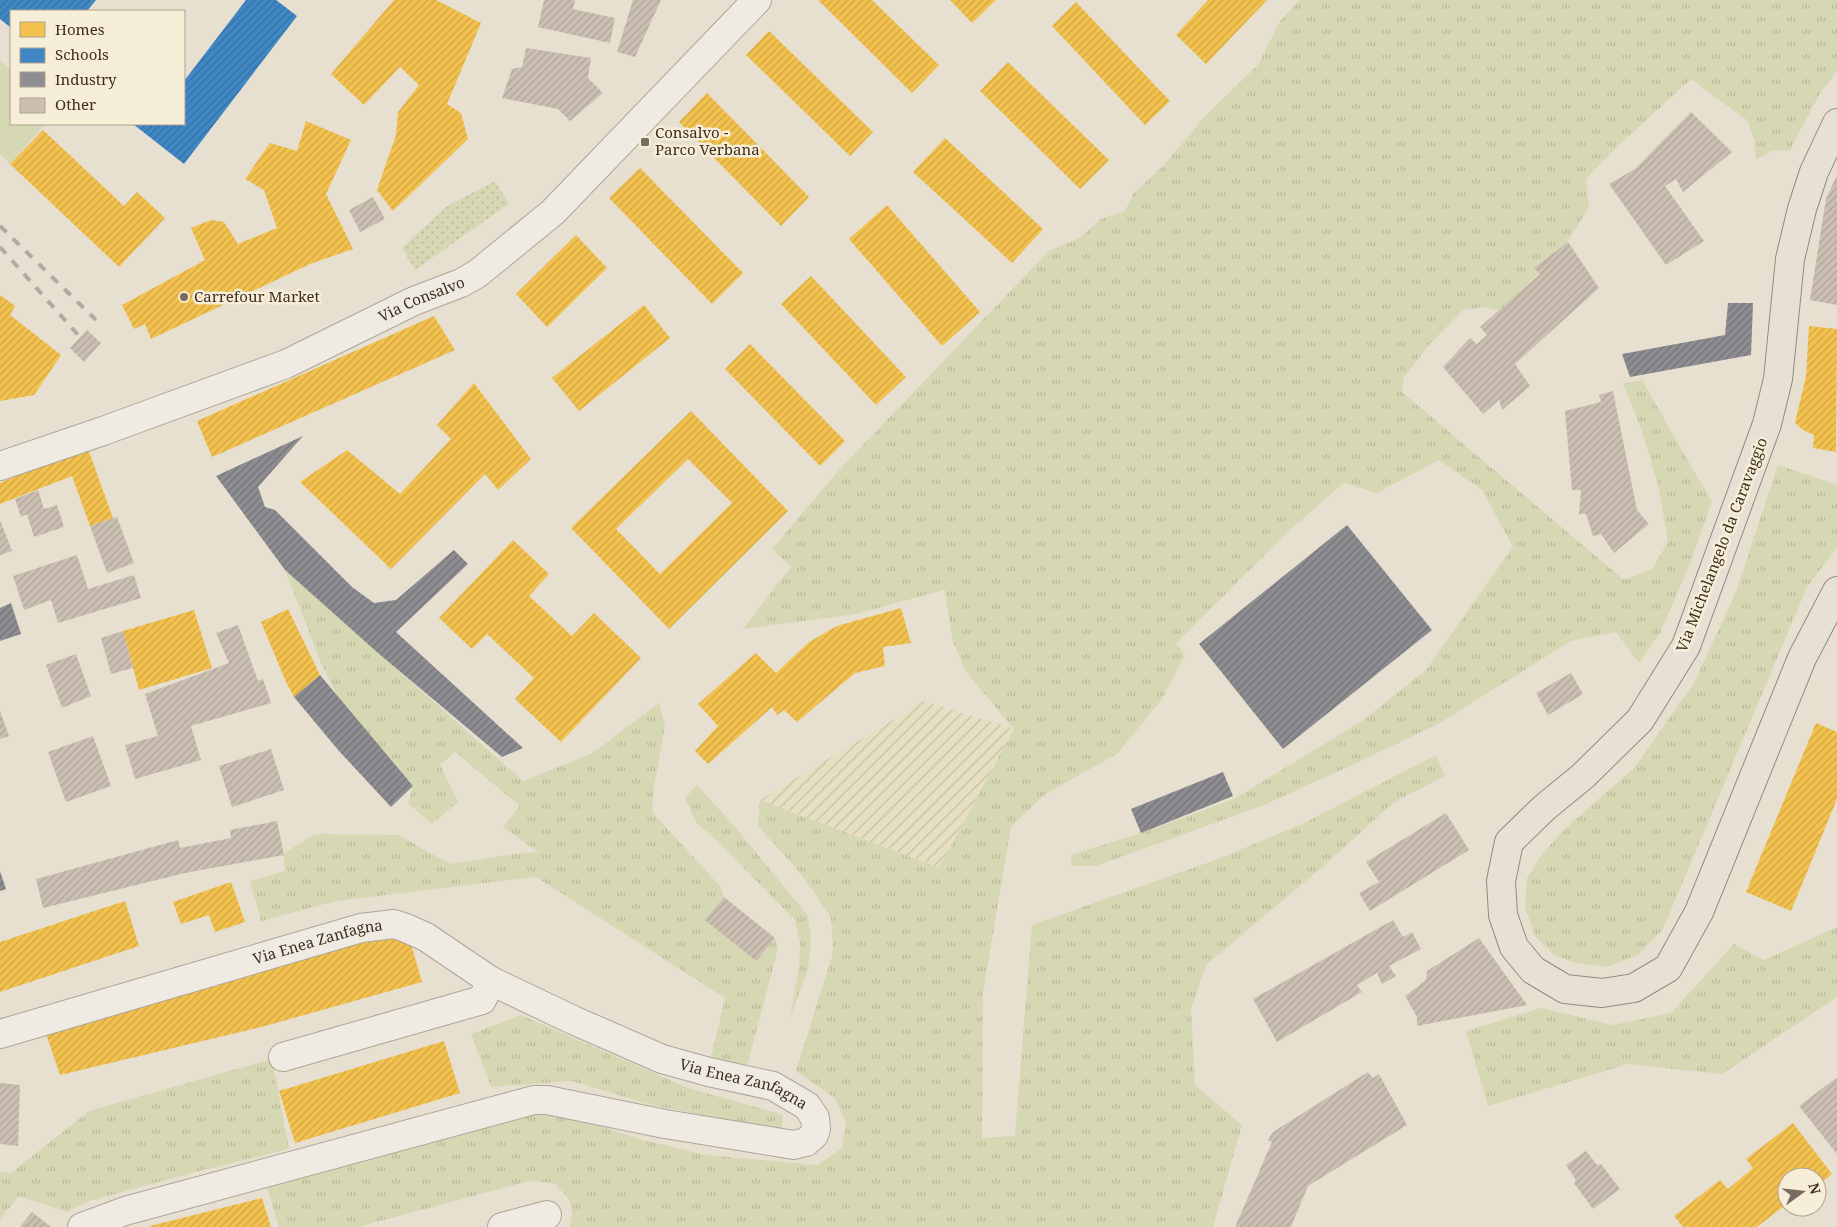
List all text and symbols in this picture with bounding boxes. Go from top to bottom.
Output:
legend [10,10,185,125]
text: Homes [55,19,105,39]
text: Schools [55,44,109,64]
text: Industry [55,69,117,89]
text: Other [55,94,96,114]
place label: Consalvo - Parco Verbana [655,122,760,159]
marker: Consalvo - Parco Verbana [639,136,651,148]
street label: Via Consalvo [375,272,467,326]
place label: Carrefour Market [194,286,320,306]
marker: Carrefour Market [178,291,190,303]
street label: Via Michelangelo da Caravaggio [1671,434,1771,655]
street label: Via Enea Zanfagna [250,914,384,968]
street label: Via Enea Zanfagna [677,1053,811,1113]
north arrow [1777,1167,1827,1217]
text: N [1804,1181,1826,1196]

